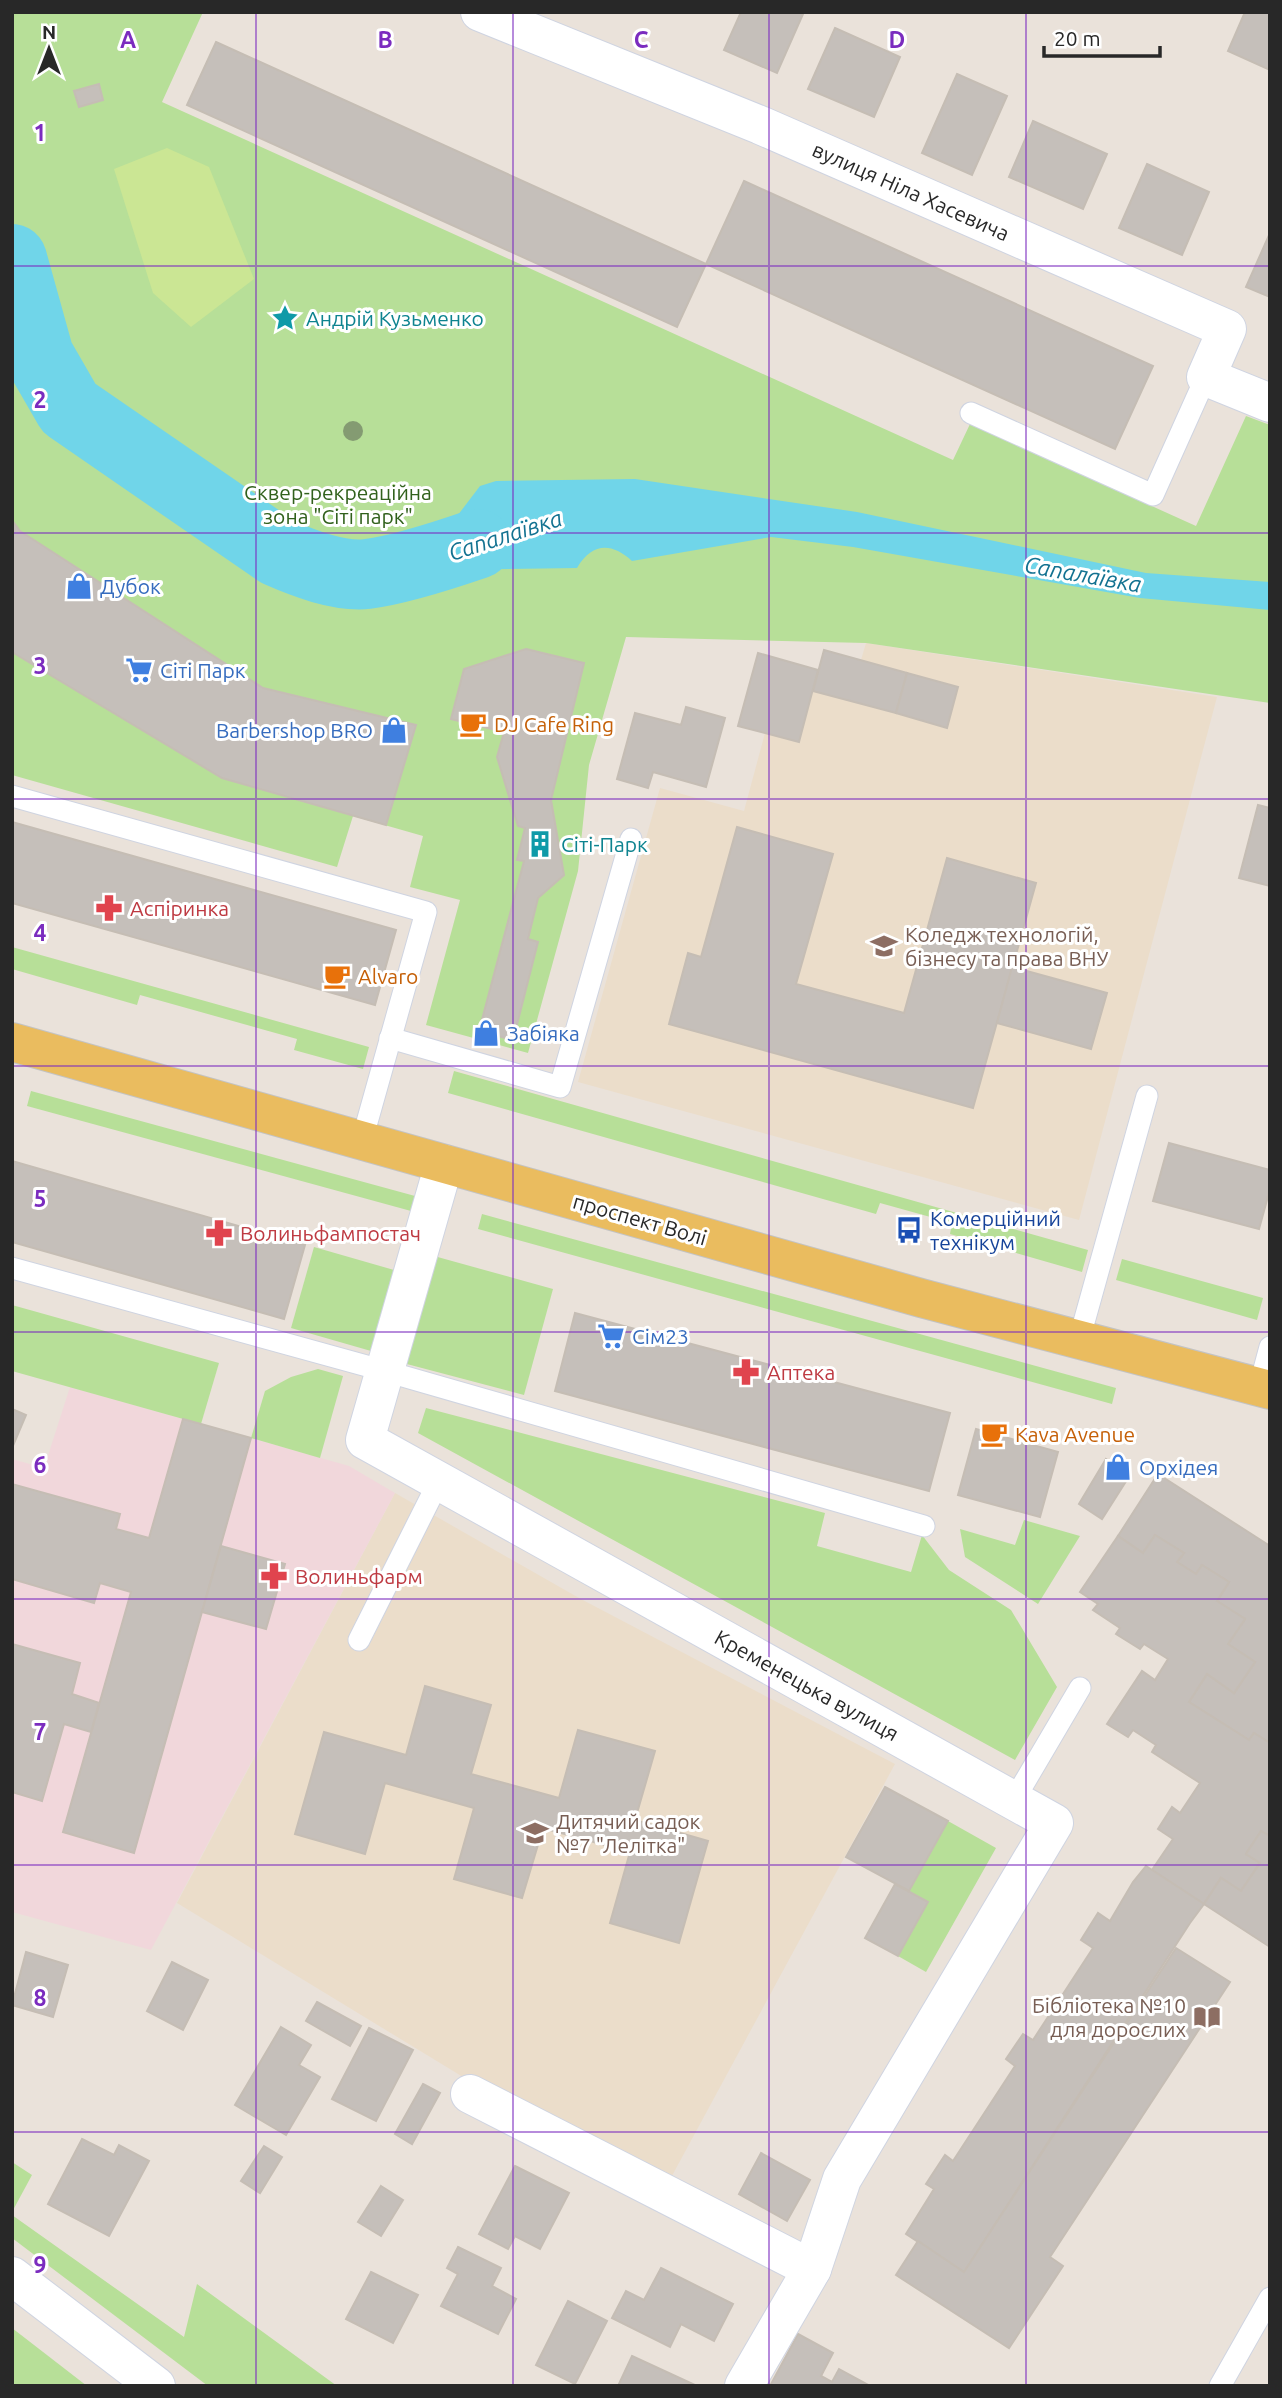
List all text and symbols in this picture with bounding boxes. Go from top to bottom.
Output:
north arrow [14,14,84,84]
scale bar [1044,14,1160,58]
text: N [42,21,56,43]
text: 20 m [1054,26,1101,50]
text: A [120,27,136,52]
text: B [377,27,393,52]
text: C [634,27,649,52]
text: D [889,27,905,52]
text: 1 [34,120,46,145]
street label: вулиця Ніла Хасевича [809,137,1013,245]
place icon: Андрій Кузьменко [270,303,300,333]
place label: Андрій Кузьменко [306,306,484,330]
text: 2 [34,387,46,412]
park label: Сквер-рекреаційна зона "Сіті парк" [244,480,432,528]
water label: Сапалаївка [445,505,565,565]
water label: Сапалаївка [1023,551,1143,597]
shop icon: Дубок [64,571,94,601]
place label: Дубок [100,574,161,598]
text: 3 [34,653,46,678]
supermarket icon: Сіті Парк [124,655,154,685]
place label: Сіті Парк [160,658,246,682]
cafe icon: DJ Cafe Ring [458,709,488,739]
place label: DJ Cafe Ring [494,712,614,736]
shop icon: Barbershop BRO [379,715,409,745]
place label: Barbershop BRO [216,718,373,742]
building icon: Сіті-Парк [525,829,555,859]
place label: Сіті-Парк [561,832,648,856]
pharmacy icon: Аспіринка [94,893,124,923]
place label: Аспіринка [130,896,229,920]
text: 4 [34,920,47,945]
place label: Коледж технологій, бізнесу та права ВНУ [905,922,1108,970]
school or university icon: Коледж технологій, бізнесу та права ВНУ [869,931,899,961]
cafe icon: Alvaro [322,961,352,991]
place label: Alvaro [358,964,418,988]
shop icon: Забіяка [471,1018,501,1048]
place label: Забіяка [507,1021,580,1045]
text: 5 [34,1186,46,1211]
street label: проспект Волі [570,1188,710,1250]
place label: Комерційний технікум [930,1206,1061,1254]
bus stop icon: Комерційний технікум [894,1215,924,1245]
pharmacy icon: Волиньфампостач [204,1218,234,1248]
place label: Волиньфампостач [240,1221,421,1245]
supermarket icon: Сім23 [596,1321,626,1351]
place label: Сім23 [632,1324,689,1348]
pharmacy icon: Аптека [731,1357,761,1387]
place label: Аптека [767,1360,835,1384]
cafe icon: Kava Avenue [979,1419,1009,1449]
place label: Kava Avenue [1015,1422,1135,1446]
text: 6 [34,1452,47,1477]
shop icon: Орхідея [1103,1452,1133,1482]
place label: Орхідея [1139,1455,1218,1479]
pharmacy icon: Волиньфарм [259,1561,289,1591]
place label: Волиньфарм [295,1564,423,1588]
street label: Кременецька вулиця [711,1624,903,1746]
text: 7 [34,1719,46,1744]
place label: Дитячий садок №7 "Лелітка" [556,1809,701,1857]
school or university icon: Дитячий садок №7 "Лелітка" [520,1818,550,1848]
text: 8 [34,1985,46,2010]
place label: Бібліотека №10 для дорослих [1032,1993,1186,2041]
library icon: Бібліотека №10 для дорослих [1192,2002,1222,2032]
text: 9 [34,2252,46,2277]

